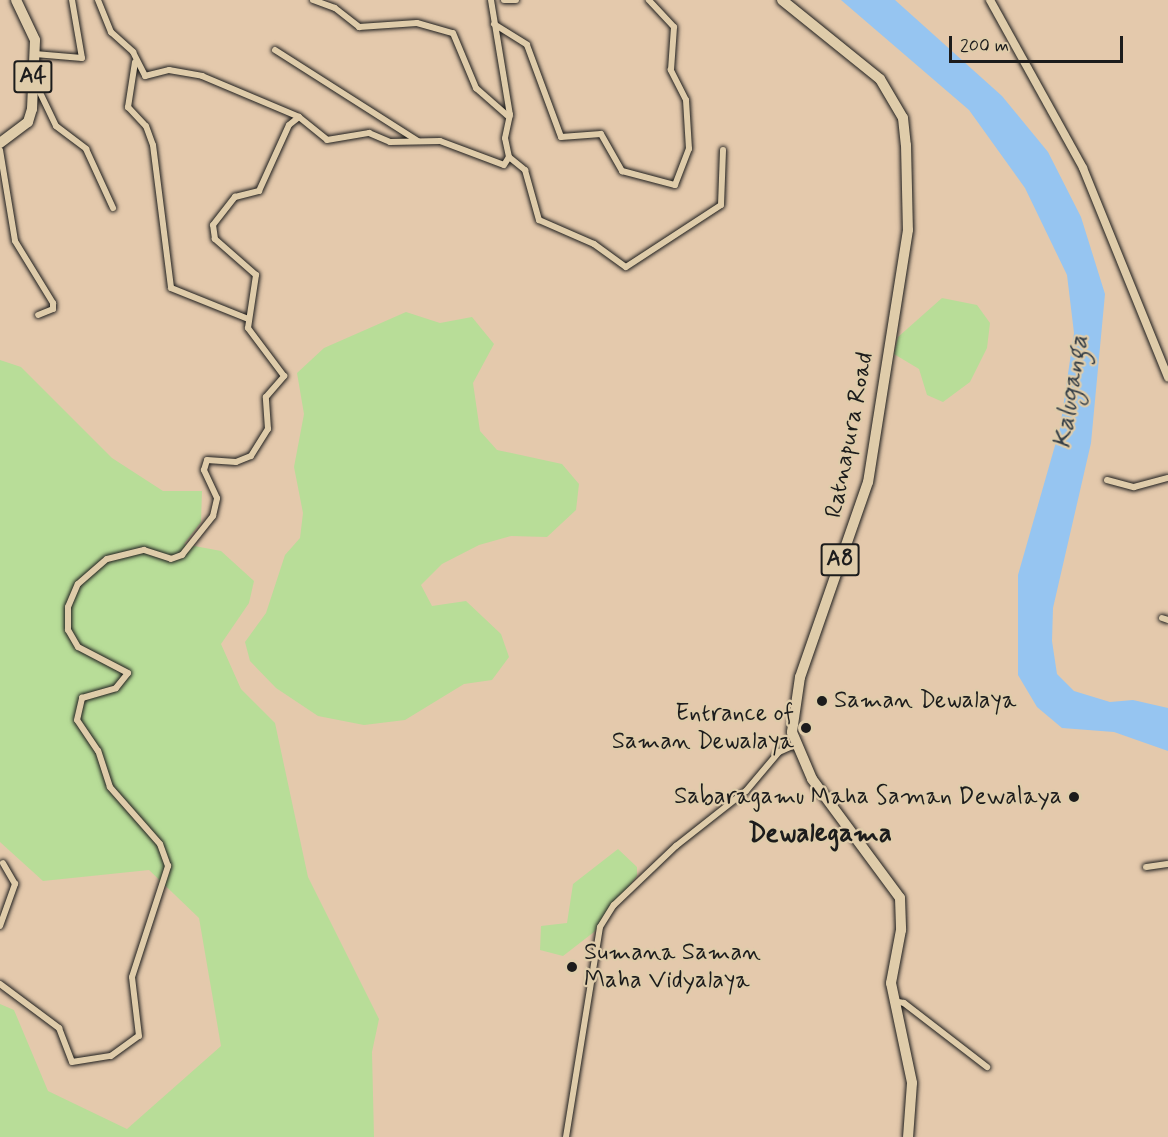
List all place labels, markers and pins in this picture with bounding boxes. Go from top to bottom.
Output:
place label: Saman Dewalaya [834,687,1017,715]
marker: Saman Dewalaya [815,694,829,708]
place label: Entrance of Saman Dewalaya [611,700,794,756]
marker: Entrance of Saman Dewalaya [799,721,813,735]
place label: Sabaragamu Maha Saman Dewalaya [678,783,1062,811]
marker: Sabaragamu Maha Saman Dewalaya [1067,790,1081,804]
place label: Sumana Saman Maha Vidyalaya [584,939,761,995]
marker: Sumana Saman Maha Vidyalaya [565,960,579,974]

